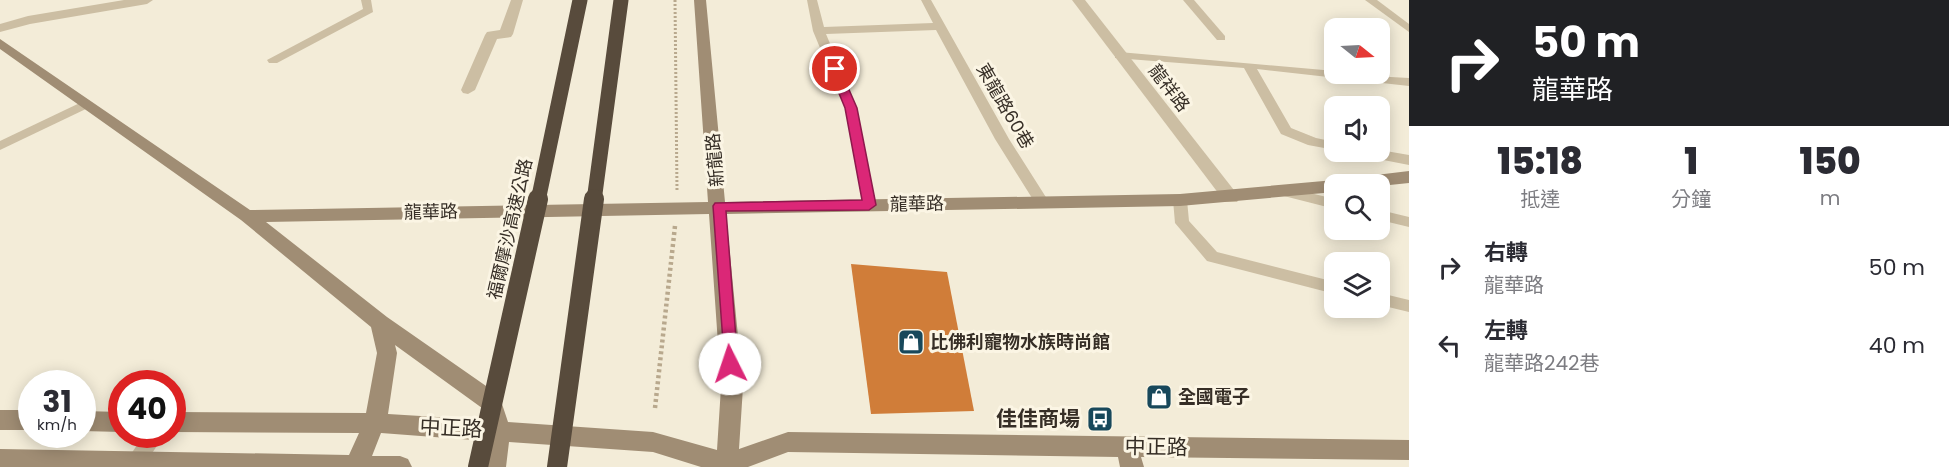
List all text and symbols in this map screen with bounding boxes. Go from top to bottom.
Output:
text: 50 m [1532,13,1640,72]
north arrow [1324,18,1390,84]
map controls [1324,18,1390,318]
icon: right [1433,24,1511,102]
pin [809,43,860,94]
icon: arrive [818,52,851,85]
street label: 東龍路60巷 [971,58,1040,153]
street label: 龍祥路 [1143,59,1196,117]
text: 龍華路 [1532,71,1613,108]
button: sound [1324,96,1390,162]
street label: 新龍路 [700,132,729,188]
text: 15:18 [1497,136,1583,187]
text: 1 [1684,136,1698,187]
text: 150 [1800,136,1861,187]
street label: 福爾摩沙高速公路 [481,156,538,302]
button: search [1324,174,1390,240]
text: m [1820,184,1840,212]
text: 抵達 [1520,185,1560,213]
text: 分鐘 [1671,185,1711,213]
street label: 龍華路 [890,191,944,216]
street label: 龍華路 [404,199,458,224]
text: 右轉 [1484,237,1528,268]
icon: right [1433,251,1466,284]
button: layers [1324,252,1390,318]
text: 50 m [1869,252,1925,283]
text: 龍華路 [1484,271,1544,299]
text: 左轉 [1484,315,1528,346]
shop icon: 比佛利寵物水族時尚館 [896,327,926,357]
place label: 比佛利寵物水族時尚館 [930,329,1110,354]
icon: left [1433,329,1466,362]
text: 40 m [1869,330,1925,361]
position arrow [698,332,762,396]
text: 龍華路242巷 [1484,349,1600,377]
speed limit sign: 40 [108,370,186,448]
text: 31 [42,380,72,423]
shop icon: 全國電子 [1144,382,1174,412]
place label: 全國電子 [1178,384,1250,409]
place label: 佳佳商場 [996,404,1080,433]
bus stop icon: 佳佳商場 [1085,404,1115,434]
street label: 中正路 [419,411,483,444]
text: km/h [37,414,77,435]
street label: 中正路 [1124,431,1188,462]

